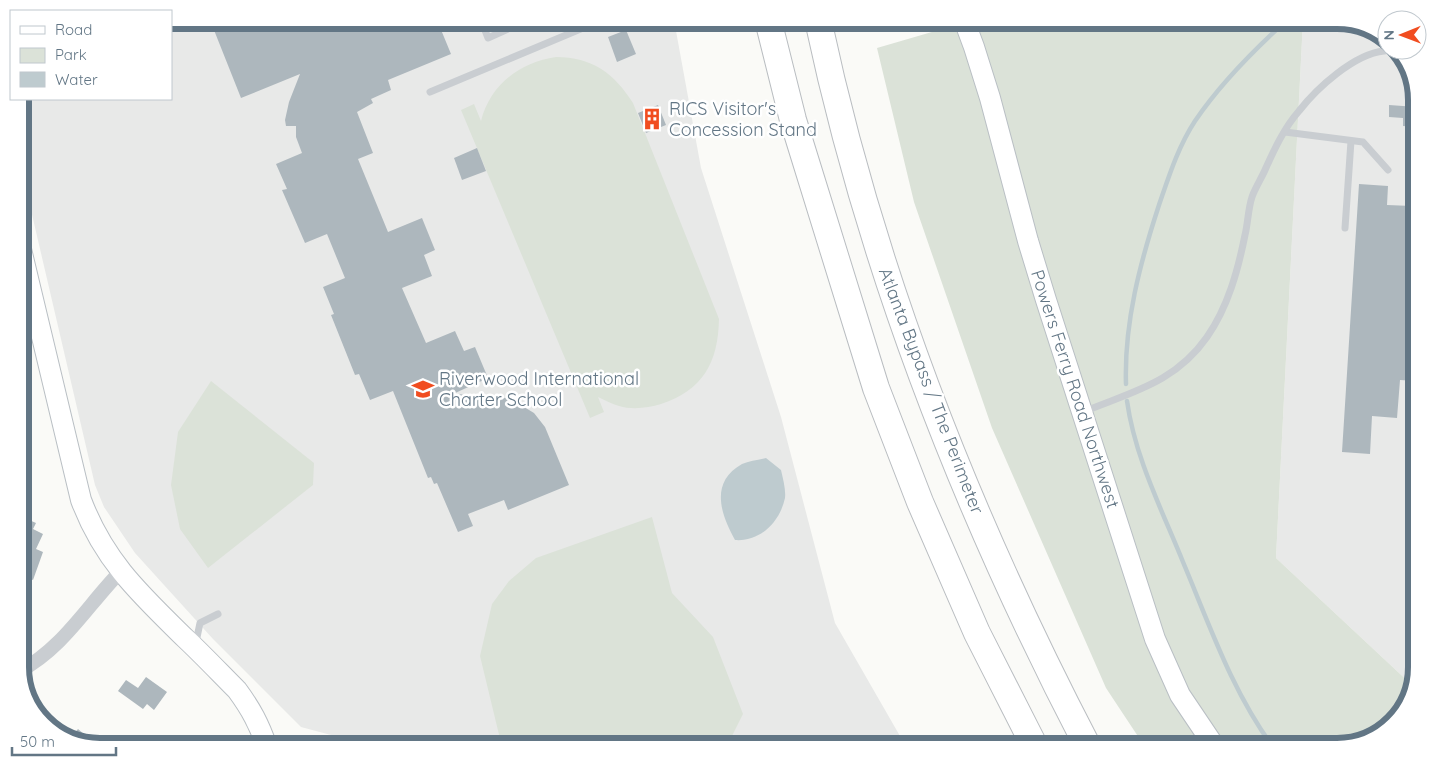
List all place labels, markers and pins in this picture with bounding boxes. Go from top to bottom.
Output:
place label: RICS Visitor's Concession Stand [669,97,817,141]
building icon: RICS Visitor's Concession Stand [639,106,665,132]
place label: Riverwood International Charter School [439,367,639,411]
school or university icon: Riverwood International Charter School [410,376,436,402]

